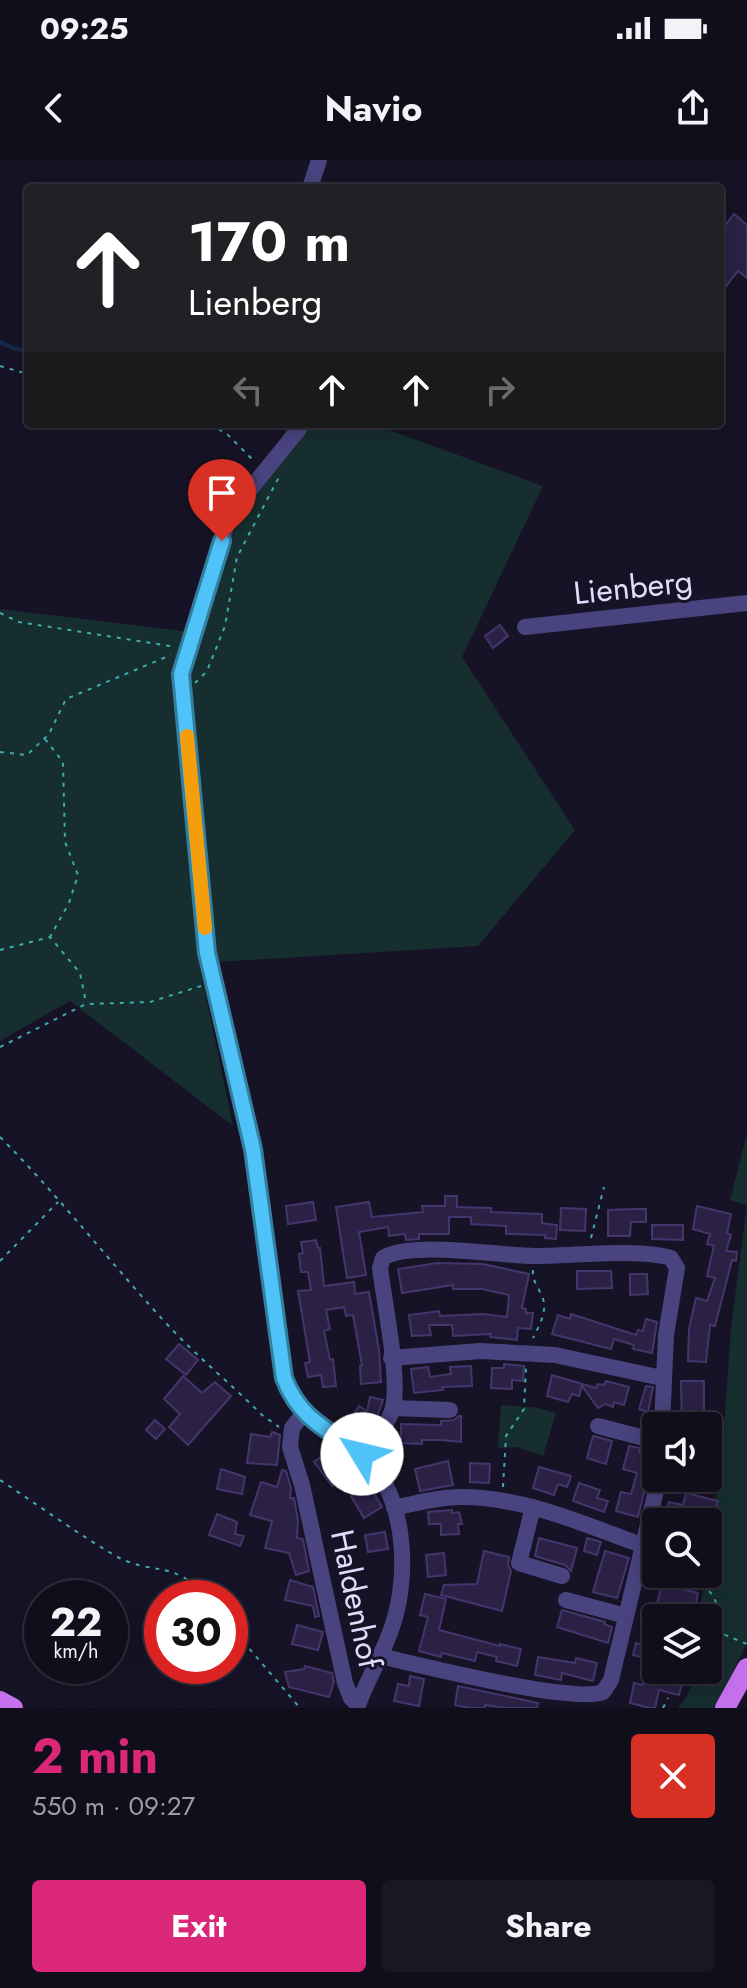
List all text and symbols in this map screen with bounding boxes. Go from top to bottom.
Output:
text: 09:25 [40,7,129,50]
text: Navio [325,82,422,134]
icon: back [32,86,76,130]
icon: share [671,86,715,130]
text: 170 m [188,201,350,282]
icon: ahead [56,216,160,320]
text: Lienberg [188,276,322,328]
icon: left [226,368,270,412]
icon: ahead [310,368,354,412]
icon: ahead [394,368,438,412]
icon: right [478,368,522,412]
pin [188,459,256,541]
icon: arrive [200,471,244,515]
street label: Lienberg [571,558,695,616]
position arrow [320,1412,404,1496]
map controls [642,1412,722,1684]
button: sound [642,1412,722,1492]
button: search [642,1508,722,1588]
street label: Haldenhof [319,1525,393,1673]
speed limit sign: 30 [144,1580,248,1684]
text: 22 [50,1593,102,1651]
button: layers [642,1604,722,1684]
text: km/h [53,1637,99,1666]
text: 2 min [32,1722,158,1791]
button: close [631,1734,715,1818]
text: 550 m · 09:27 [32,1787,195,1825]
button: Exit [32,1880,366,1972]
button: Share [382,1880,715,1972]

